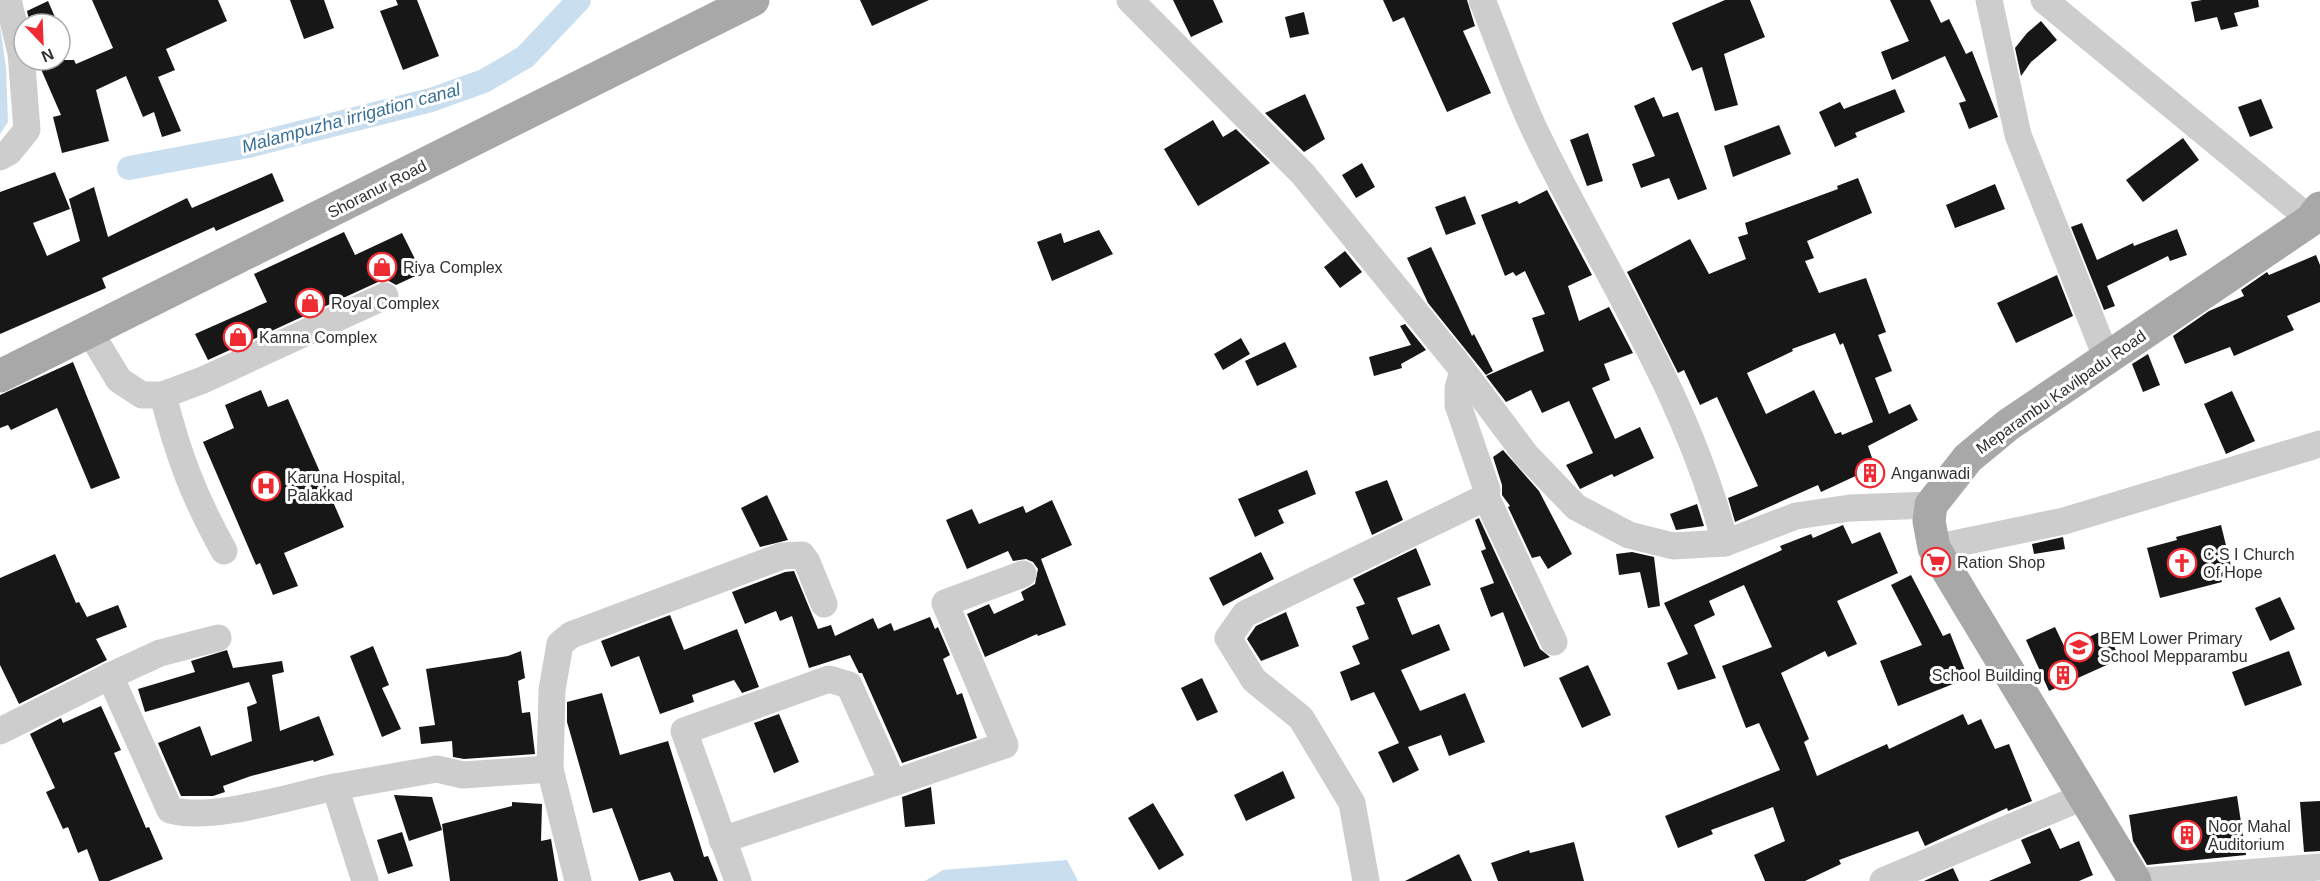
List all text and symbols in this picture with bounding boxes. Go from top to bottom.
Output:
north arrow [12,12,72,72]
text: N [39,45,56,65]
water label: Malampuzha irrigation canal [240,79,463,157]
street label: Shoranur Road [325,157,429,221]
shop icon: Riya Complex [366,251,398,283]
place label: Riya Complex [403,259,503,276]
shop icon: Royal Complex [294,287,326,319]
place label: Royal Complex [331,295,439,312]
shop icon: Kamna Complex [222,321,254,353]
street label: Meparambu Kavilpadu Road [1973,327,2149,457]
place label: Kamna Complex [259,329,377,346]
building icon: Anganwadi [1854,457,1886,489]
place label: Anganwadi [1891,465,1970,482]
place label: Karuna Hospital, Palakkad [287,469,405,504]
hospital icon: Karuna Hospital, Palakkad [250,470,282,502]
supermarket icon: Ration Shop [1920,546,1952,578]
place label: C S I Church Of Hope [2203,546,2295,581]
church icon: C S I Church Of Hope [2166,547,2198,579]
place label: Ration Shop [1957,554,2045,571]
place label: BEM Lower Primary School Mepparambu [2100,630,2248,665]
school or university icon: BEM Lower Primary School Mepparambu [2063,631,2095,663]
building icon: School Building [2047,659,2079,691]
place label: School Building [1932,667,2042,684]
place label: Noor Mahal Auditorium [2208,818,2291,853]
building icon: Noor Mahal Auditorium [2171,819,2203,851]

